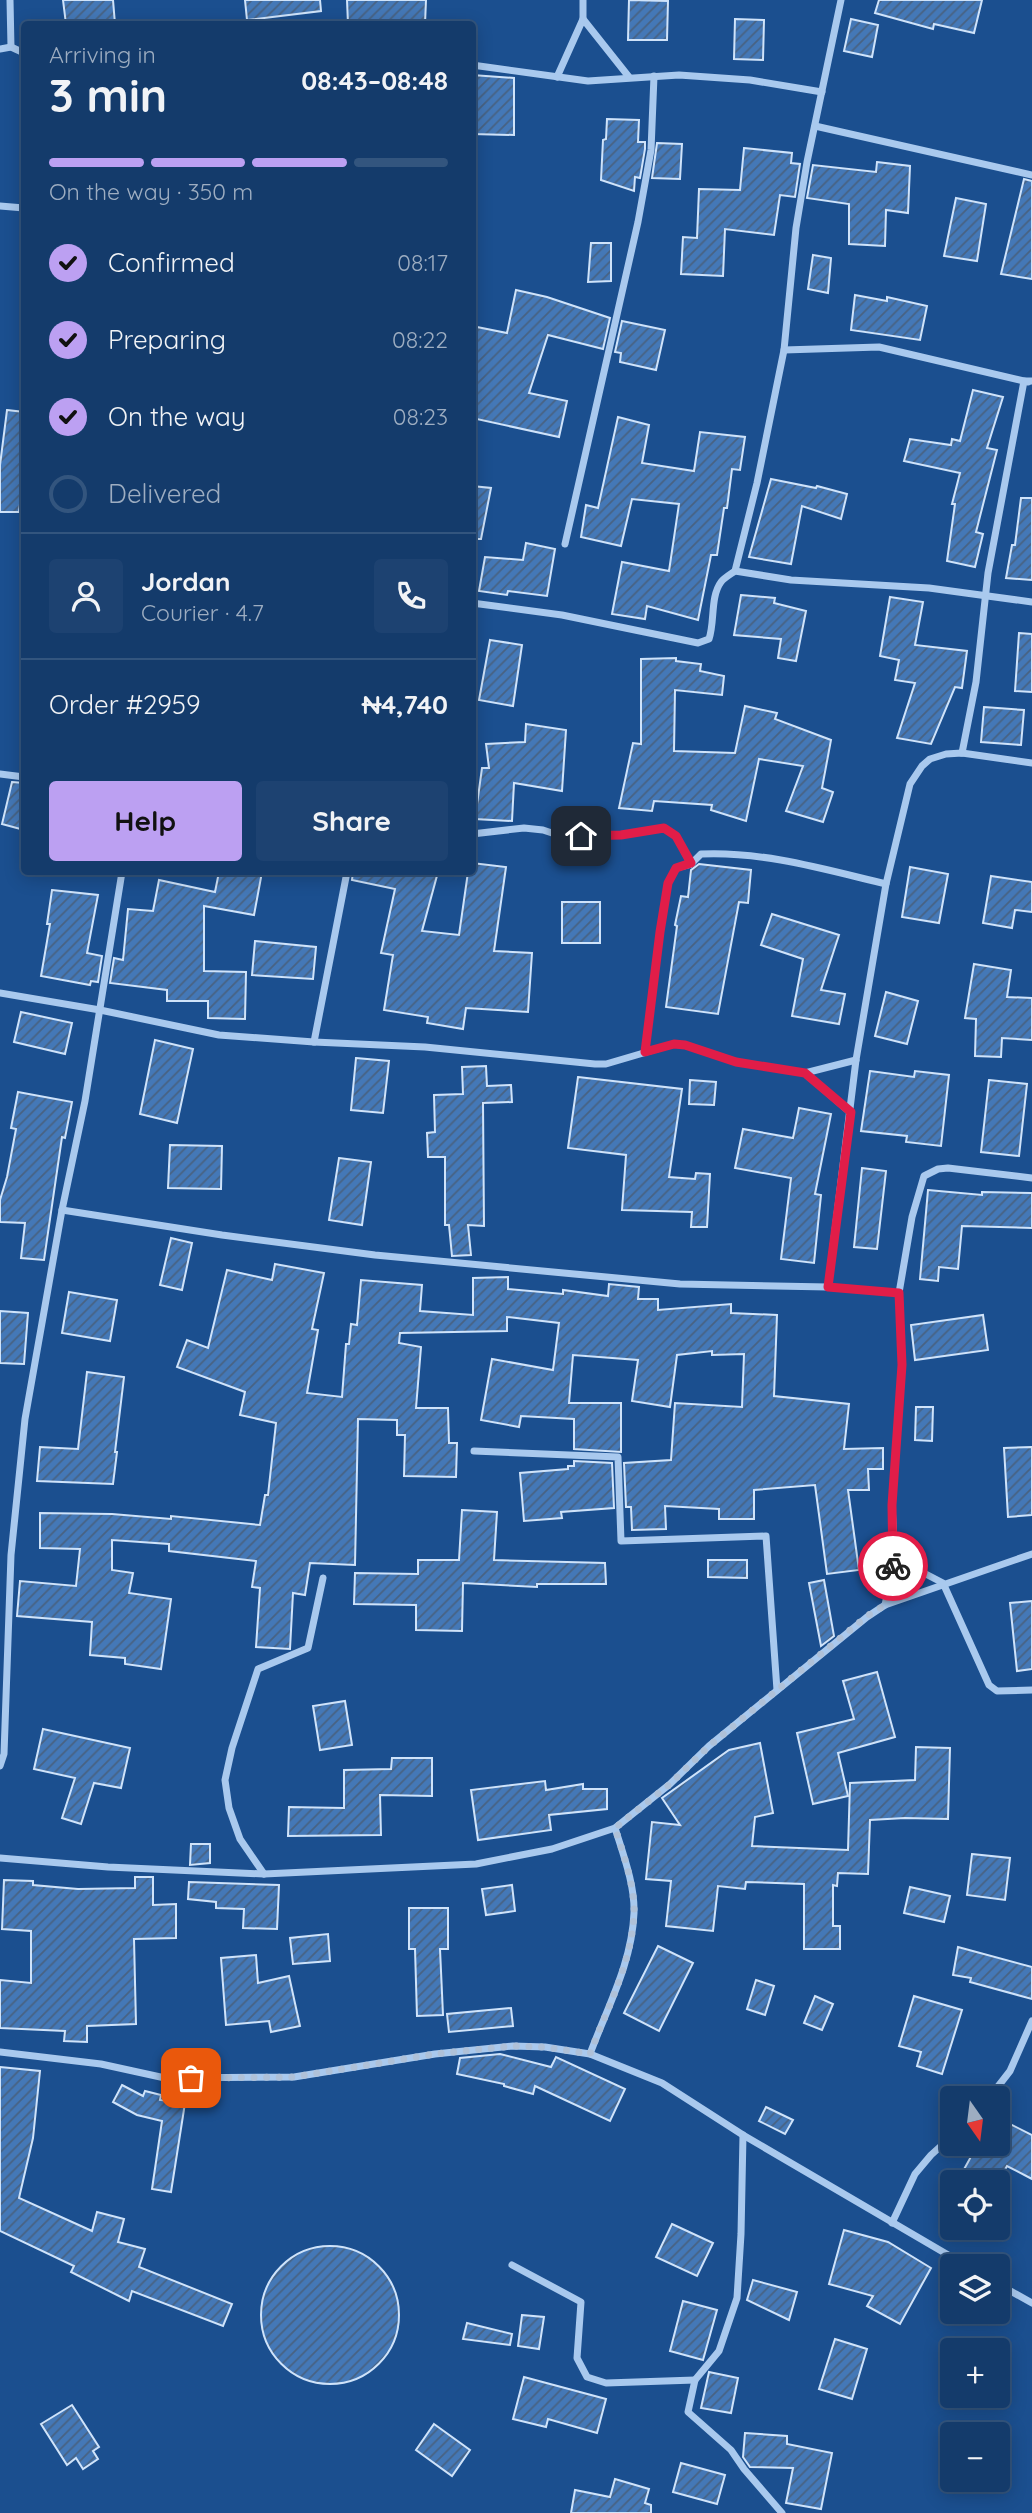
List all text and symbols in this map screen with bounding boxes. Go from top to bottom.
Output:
text: Arriving in [49,40,156,69]
text: 08:43–08:48 [301,64,448,97]
text: 3 min [49,66,167,124]
text: On the way · 350 m [49,177,253,206]
icon: check [49,244,87,282]
text: Confirmed [108,246,235,279]
text: 08:17 [397,248,448,277]
icon: check [49,321,87,359]
text: Preparing [108,323,226,356]
text: 08:22 [392,325,448,354]
icon: check [49,398,87,436]
text: On the way [108,400,246,433]
text: 08:23 [393,402,448,431]
text: Delivered [108,477,221,510]
button: person [49,559,123,633]
button: phone [374,559,448,633]
text: Jordan [141,565,230,598]
text: Courier · 4.7 [141,598,264,627]
text: Order #2959 [49,688,201,721]
text: ₦4,740 [362,688,448,721]
button: Help [49,781,242,861]
button: Share [256,781,448,861]
pin [551,806,611,866]
icon: home [562,817,600,855]
courier [858,1531,928,1601]
icon: bike [874,1547,912,1585]
pin [161,2048,221,2108]
icon: bag [172,2059,210,2097]
north arrow [940,2086,1010,2156]
map controls [940,2086,1010,2492]
button: locate [940,2170,1010,2240]
button: layers [940,2254,1010,2324]
button: + [940,2338,1010,2408]
button: − [940,2422,1010,2492]

